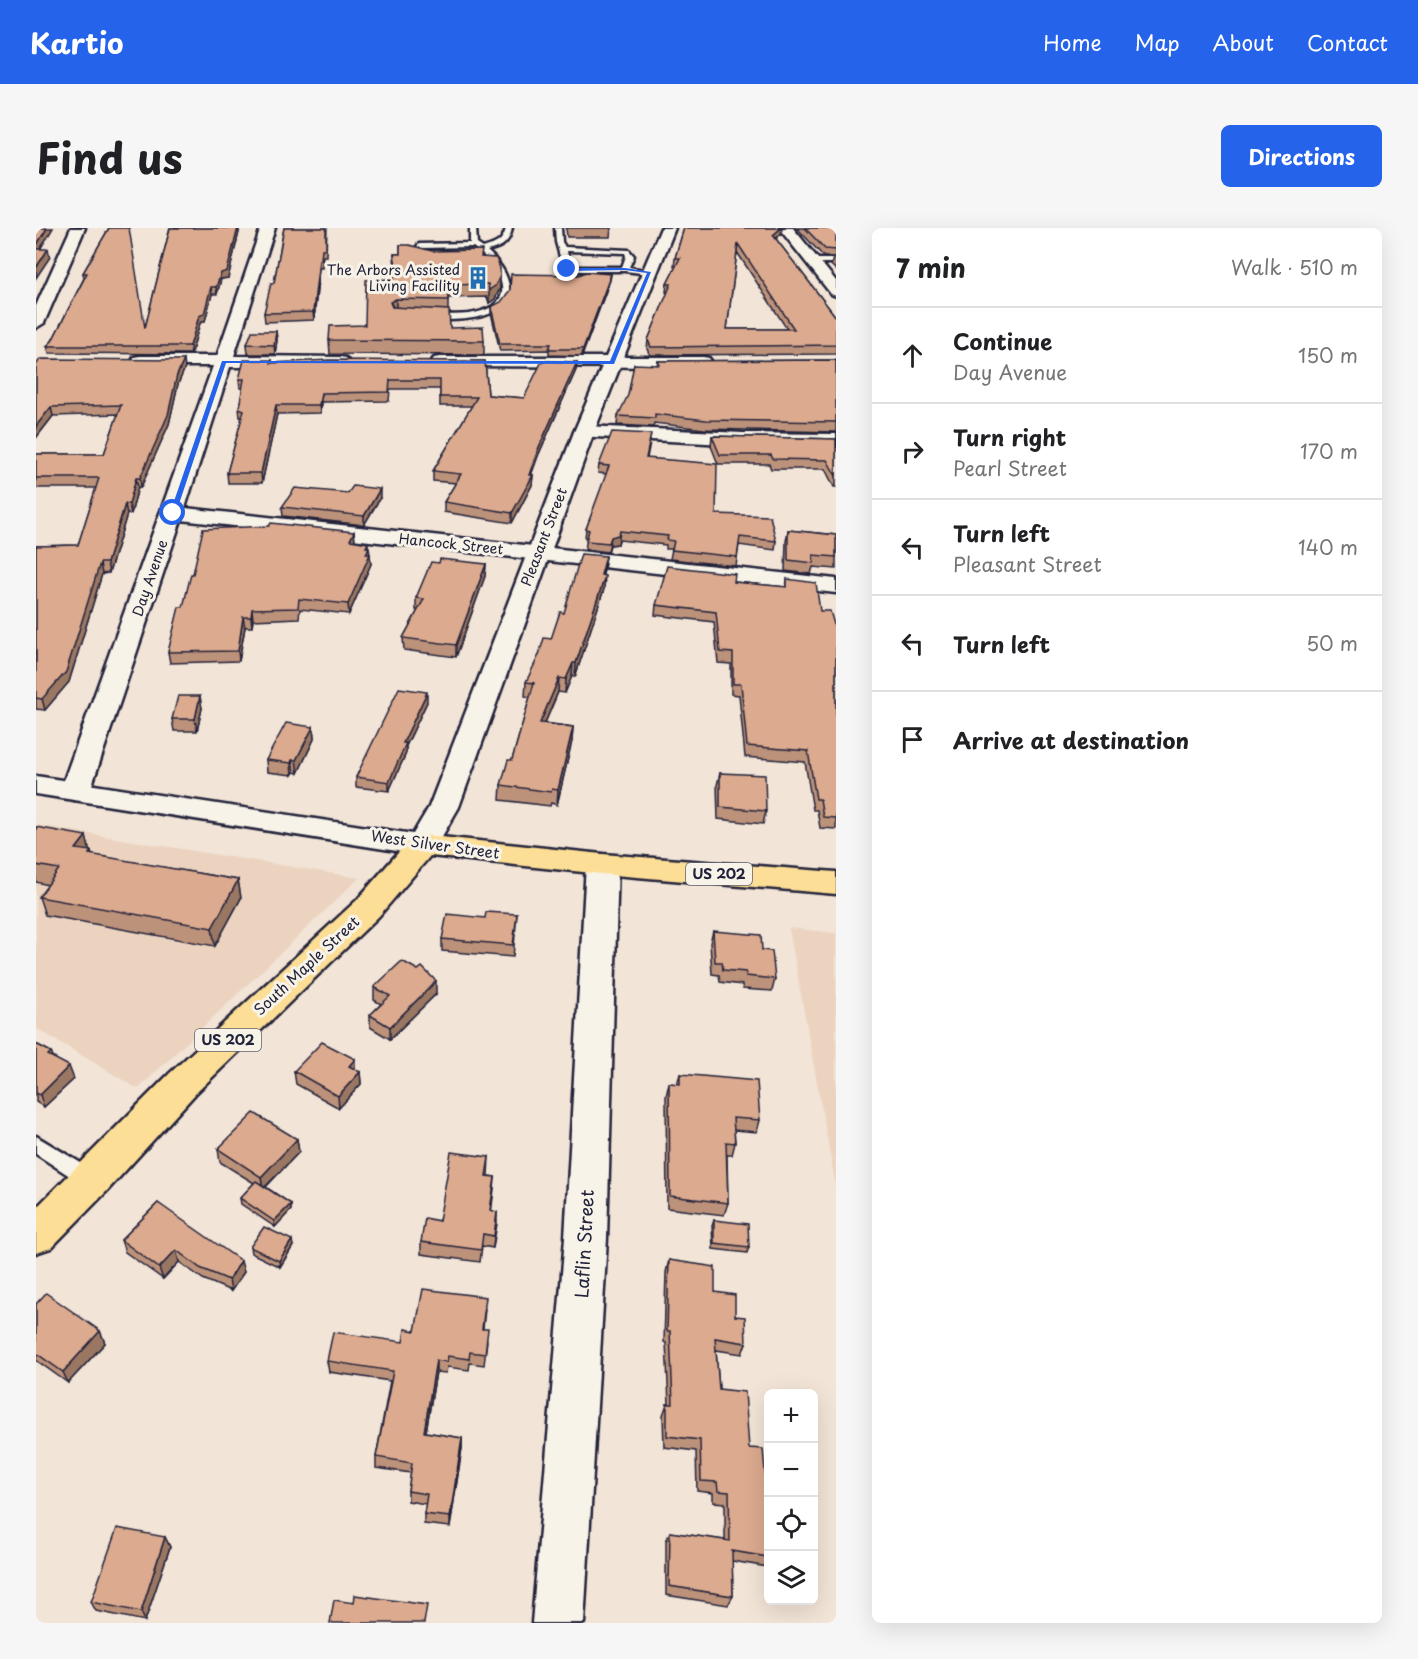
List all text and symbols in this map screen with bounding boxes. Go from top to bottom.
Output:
text: Kartio [30,21,124,64]
text: Home [1043,26,1102,58]
text: Map [1135,26,1180,58]
text: About [1213,26,1274,58]
text: Contact [1307,26,1388,58]
text: Find us [36,125,183,188]
button: Directions [1221,125,1382,187]
text: 7 min [896,248,966,287]
text: Walk · 510 m [1231,252,1358,282]
route end [553,255,579,281]
place label: The Arbors Assisted Living Facility [327,259,460,296]
building icon: The Arbors Assisted Living Facility [465,265,491,291]
text: Continue [953,324,1052,357]
icon: ahead [896,339,929,372]
text: 150 m [1298,340,1358,370]
text: Day Avenue [953,357,1067,387]
text: Turn right [953,420,1066,453]
icon: right [896,435,929,468]
text: 170 m [1300,436,1358,466]
text: Pearl Street [953,453,1067,483]
street label: Pleasant Street [515,484,572,589]
route start [159,499,185,525]
text: Turn left [953,516,1050,549]
street label: Hancock Street [398,528,505,559]
icon: left [896,531,929,564]
text: 140 m [1298,532,1358,562]
street label: Day Avenue [127,536,173,619]
text: Pleasant Street [953,549,1102,579]
icon: left [896,627,929,660]
text: Turn left [953,627,1050,660]
text: 50 m [1306,628,1358,658]
icon: arrive [896,723,929,756]
text: Arrive at destination [953,723,1189,756]
street label: West Silver Street [369,823,501,864]
road number: US 202 [686,863,752,885]
street label: South Maple Street [248,910,364,1020]
road number: US 202 [195,1029,261,1051]
street label: Laflin Street [567,1189,600,1299]
map controls [764,1389,818,1605]
button: + [764,1389,818,1443]
button: − [764,1443,818,1497]
button: locate [764,1497,818,1551]
button: layers [764,1551,818,1605]

